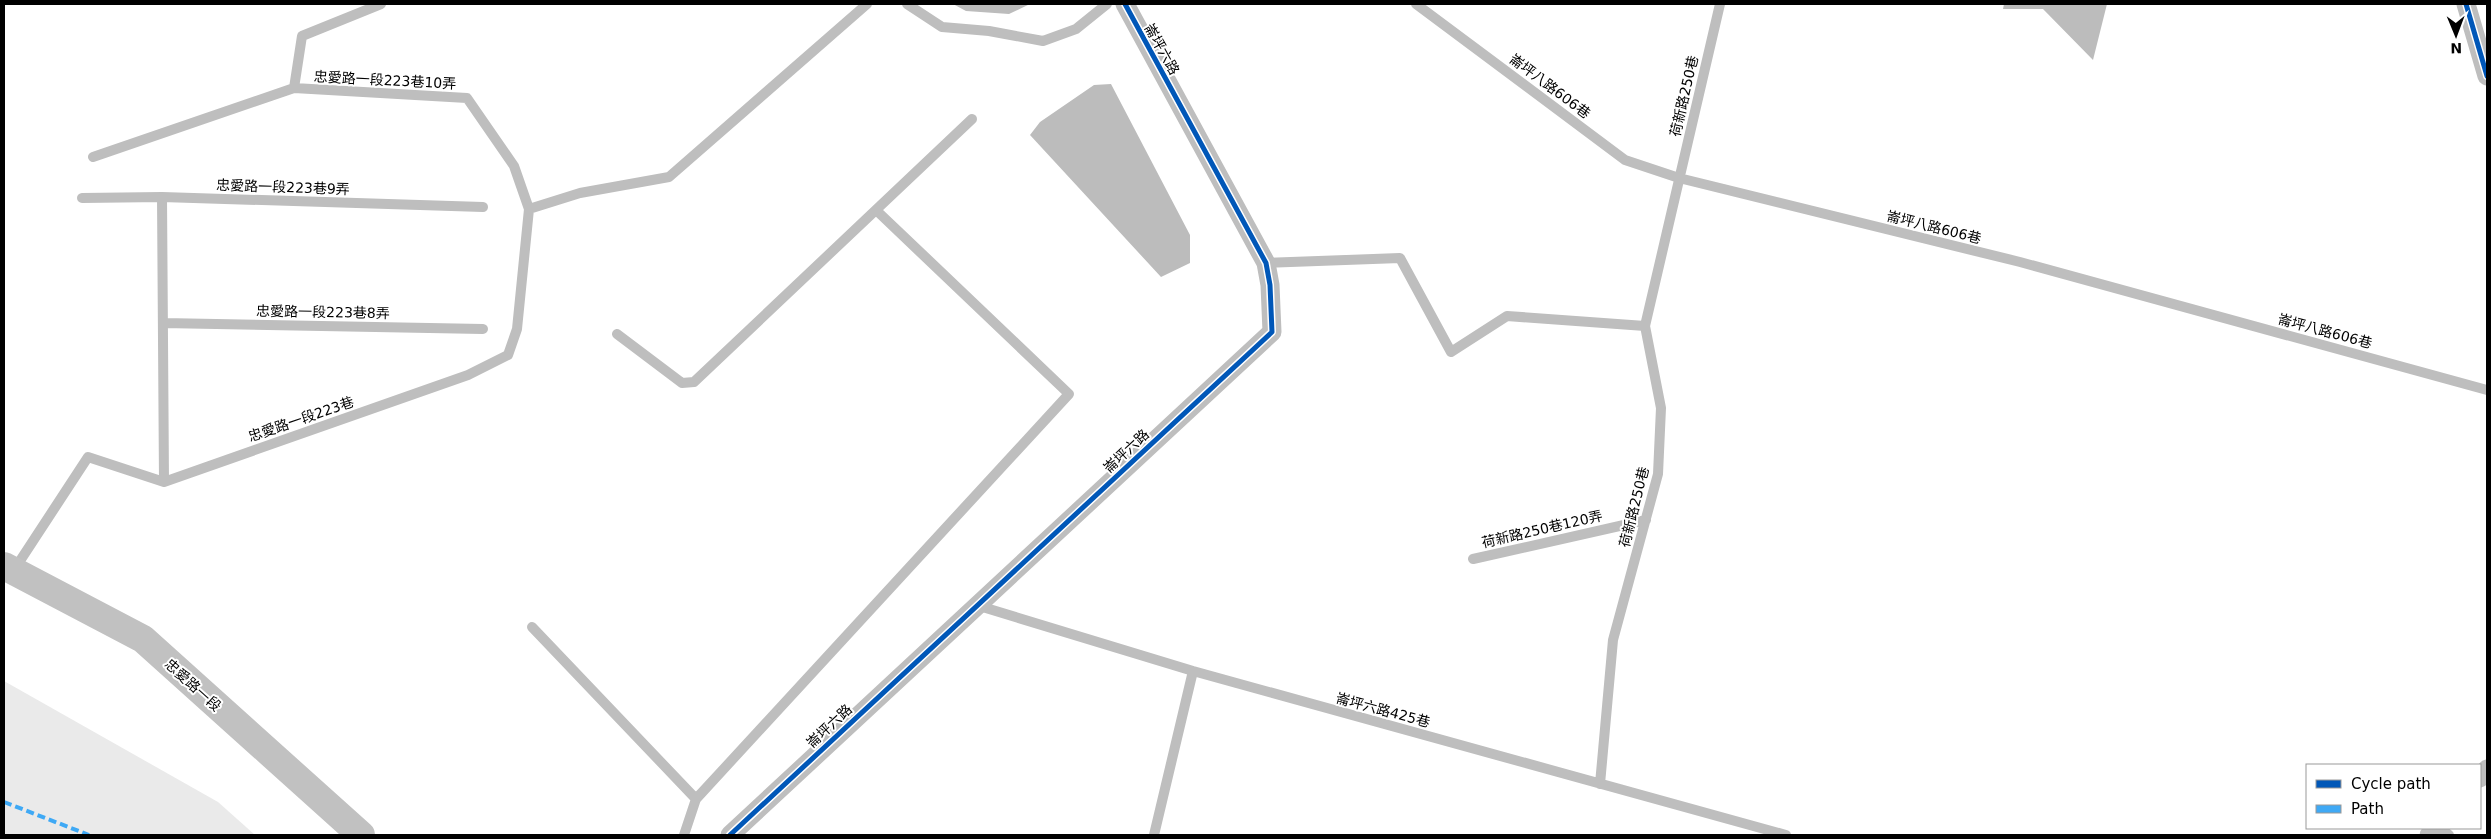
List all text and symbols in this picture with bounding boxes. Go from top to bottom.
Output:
north arrow [2431,10,2481,60]
street label: 崙坪六路 [1141,21,1183,77]
text: N [2450,40,2462,56]
street label: 崙坪八路606巷 [1507,51,1593,121]
street label: 荷新路250巷 [1667,54,1701,138]
street label: 忠愛路一段223巷10弄 [313,68,457,92]
street label: 忠愛路一段223巷9弄 [216,177,350,197]
street label: 崙坪八路606巷 [1885,208,1983,246]
street label: 忠愛路一段223巷8弄 [256,303,390,321]
street label: 崙坪八路606巷 [2276,311,2374,351]
street label: 忠愛路一段223巷 [246,393,356,445]
street label: 崙坪六路 [1100,426,1152,476]
street label: 荷新路250巷 [1616,465,1652,549]
street label: 荷新路250巷120弄 [1480,507,1604,551]
street label: 忠愛路一段 [162,656,224,714]
street label: 崙坪六路425巷 [1334,690,1432,730]
street label: 崙坪六路 [803,701,855,751]
legend [2306,764,2481,829]
text: Cycle path [2351,775,2431,793]
text: Path [2351,800,2384,818]

